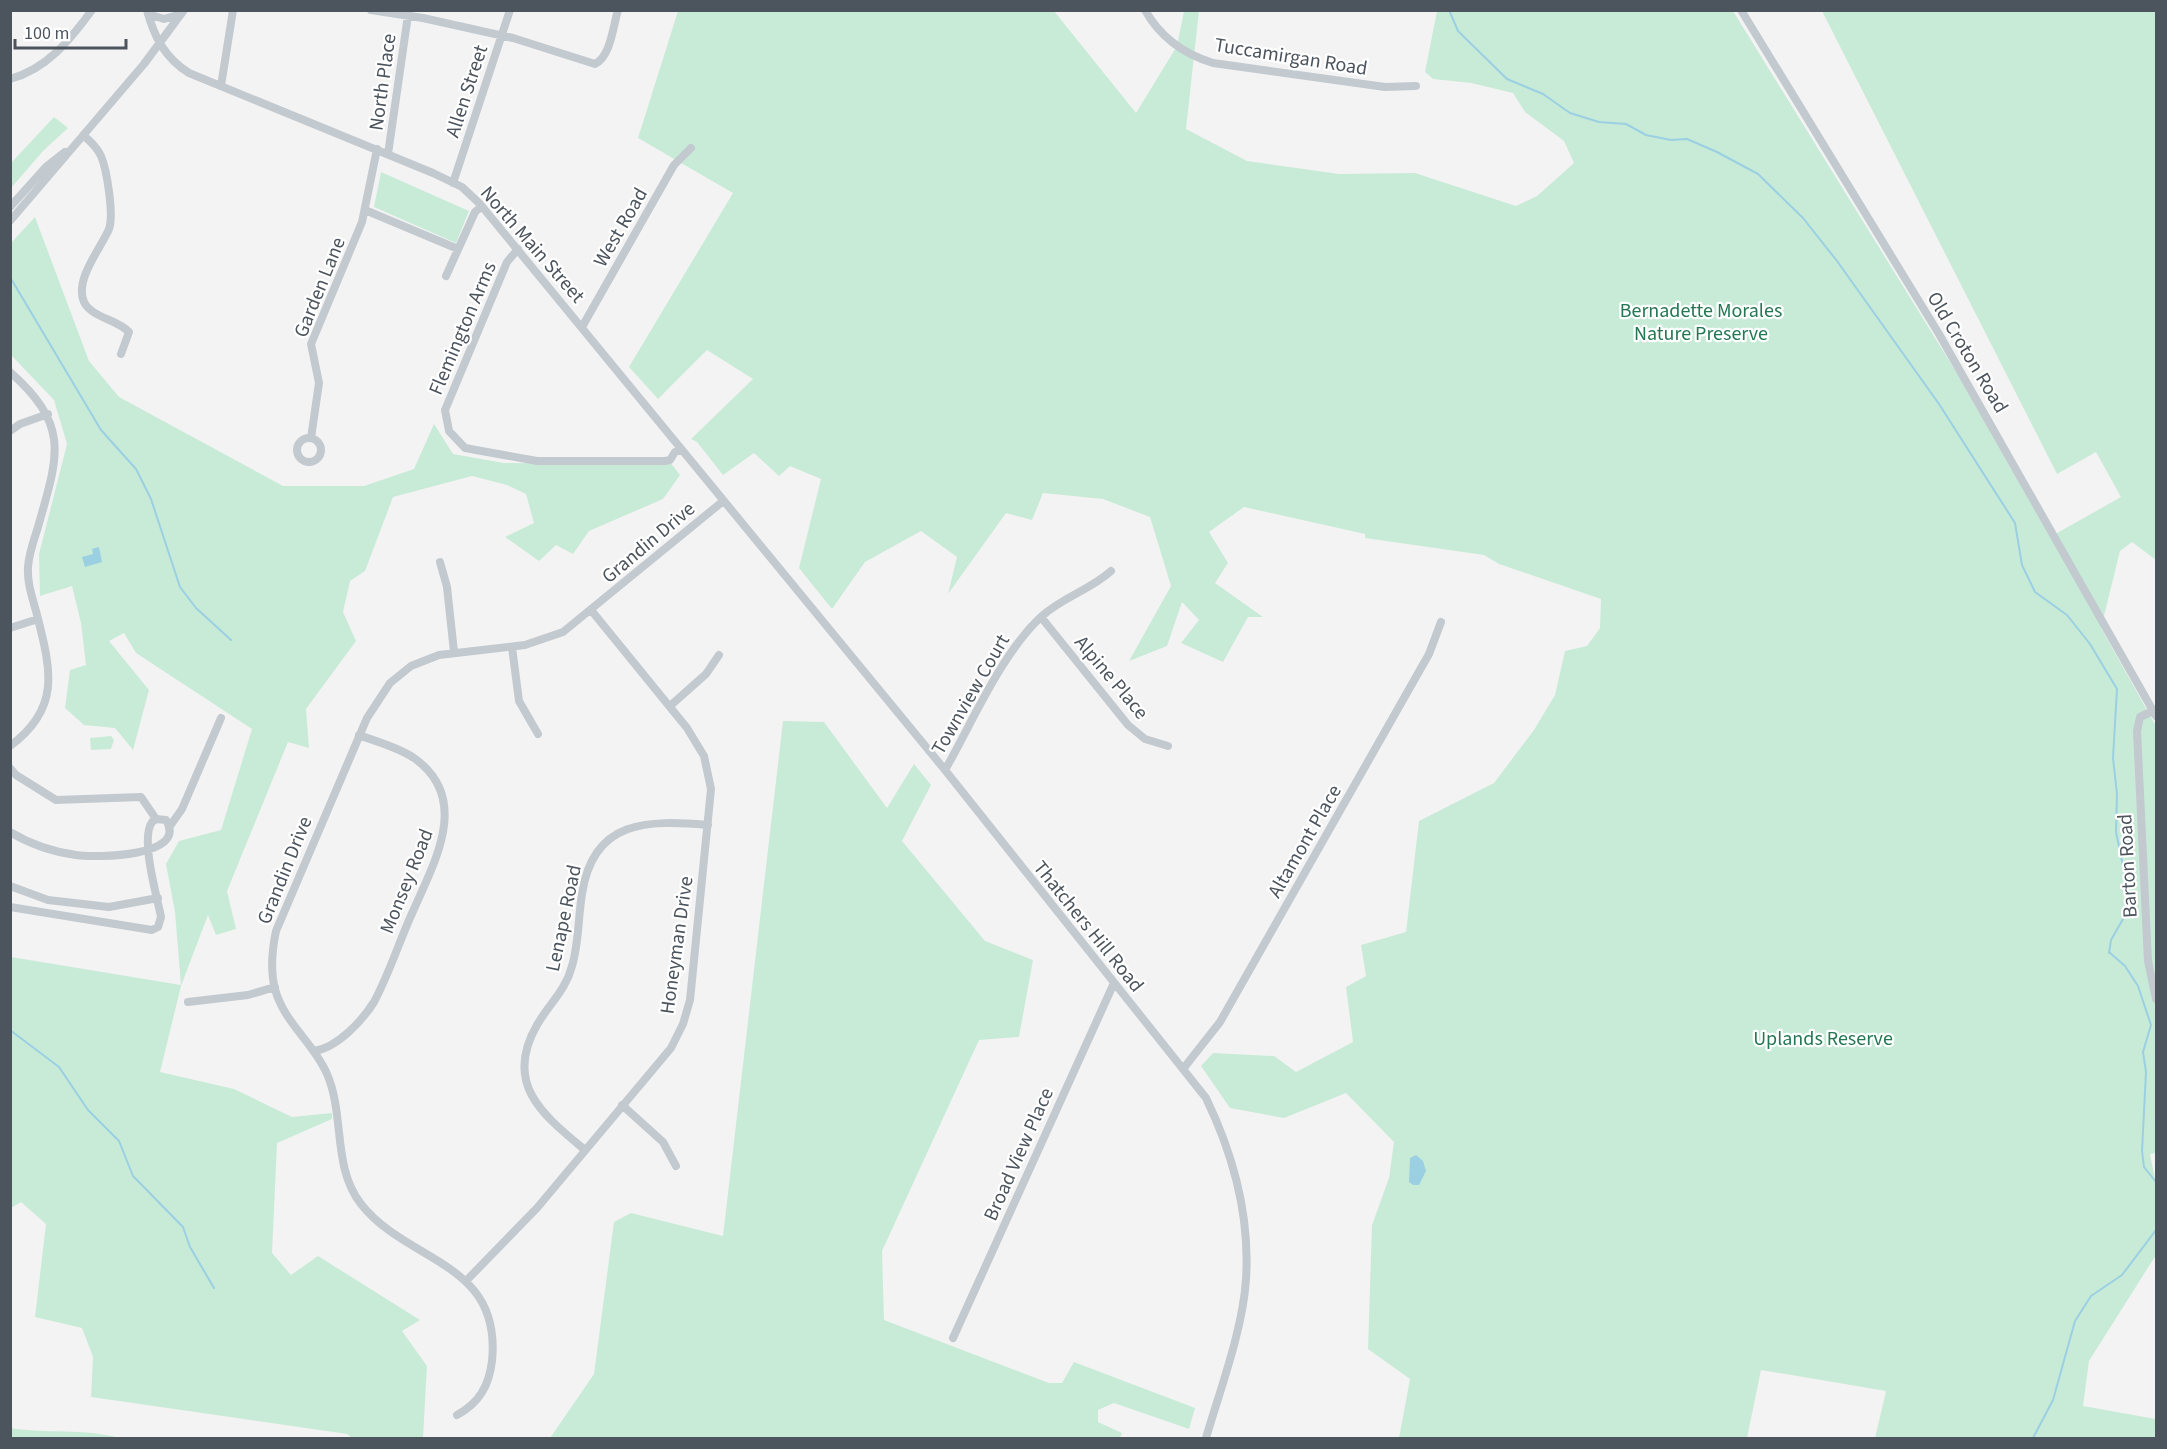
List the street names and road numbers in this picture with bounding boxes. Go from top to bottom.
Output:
street label: Tuccamirgan Road [1212,31,1369,83]
street label: North Place [362,32,404,132]
street label: Allen Street [439,41,495,141]
street label: North Main Street [473,180,591,309]
street label: West Road [587,183,655,272]
street label: Garden Lane [287,233,353,342]
street label: Flemington Arms [422,257,504,399]
street label: Old Croton Road [1920,286,2015,419]
street label: Grandin Drive [596,495,701,590]
street label: Townview Court [925,629,1017,760]
street label: Alpine Place [1068,630,1155,726]
street label: Altamont Place [1261,780,1349,903]
street label: Grandin Drive [251,812,319,929]
street label: Barton Road [2111,813,2145,919]
street label: Monsey Road [373,825,441,938]
street label: Thatchers Hill Road [1026,855,1150,998]
street label: Lenape Road [539,862,589,974]
street label: Honeyman Drive [653,874,701,1016]
street label: Broad View Place [977,1083,1061,1225]

